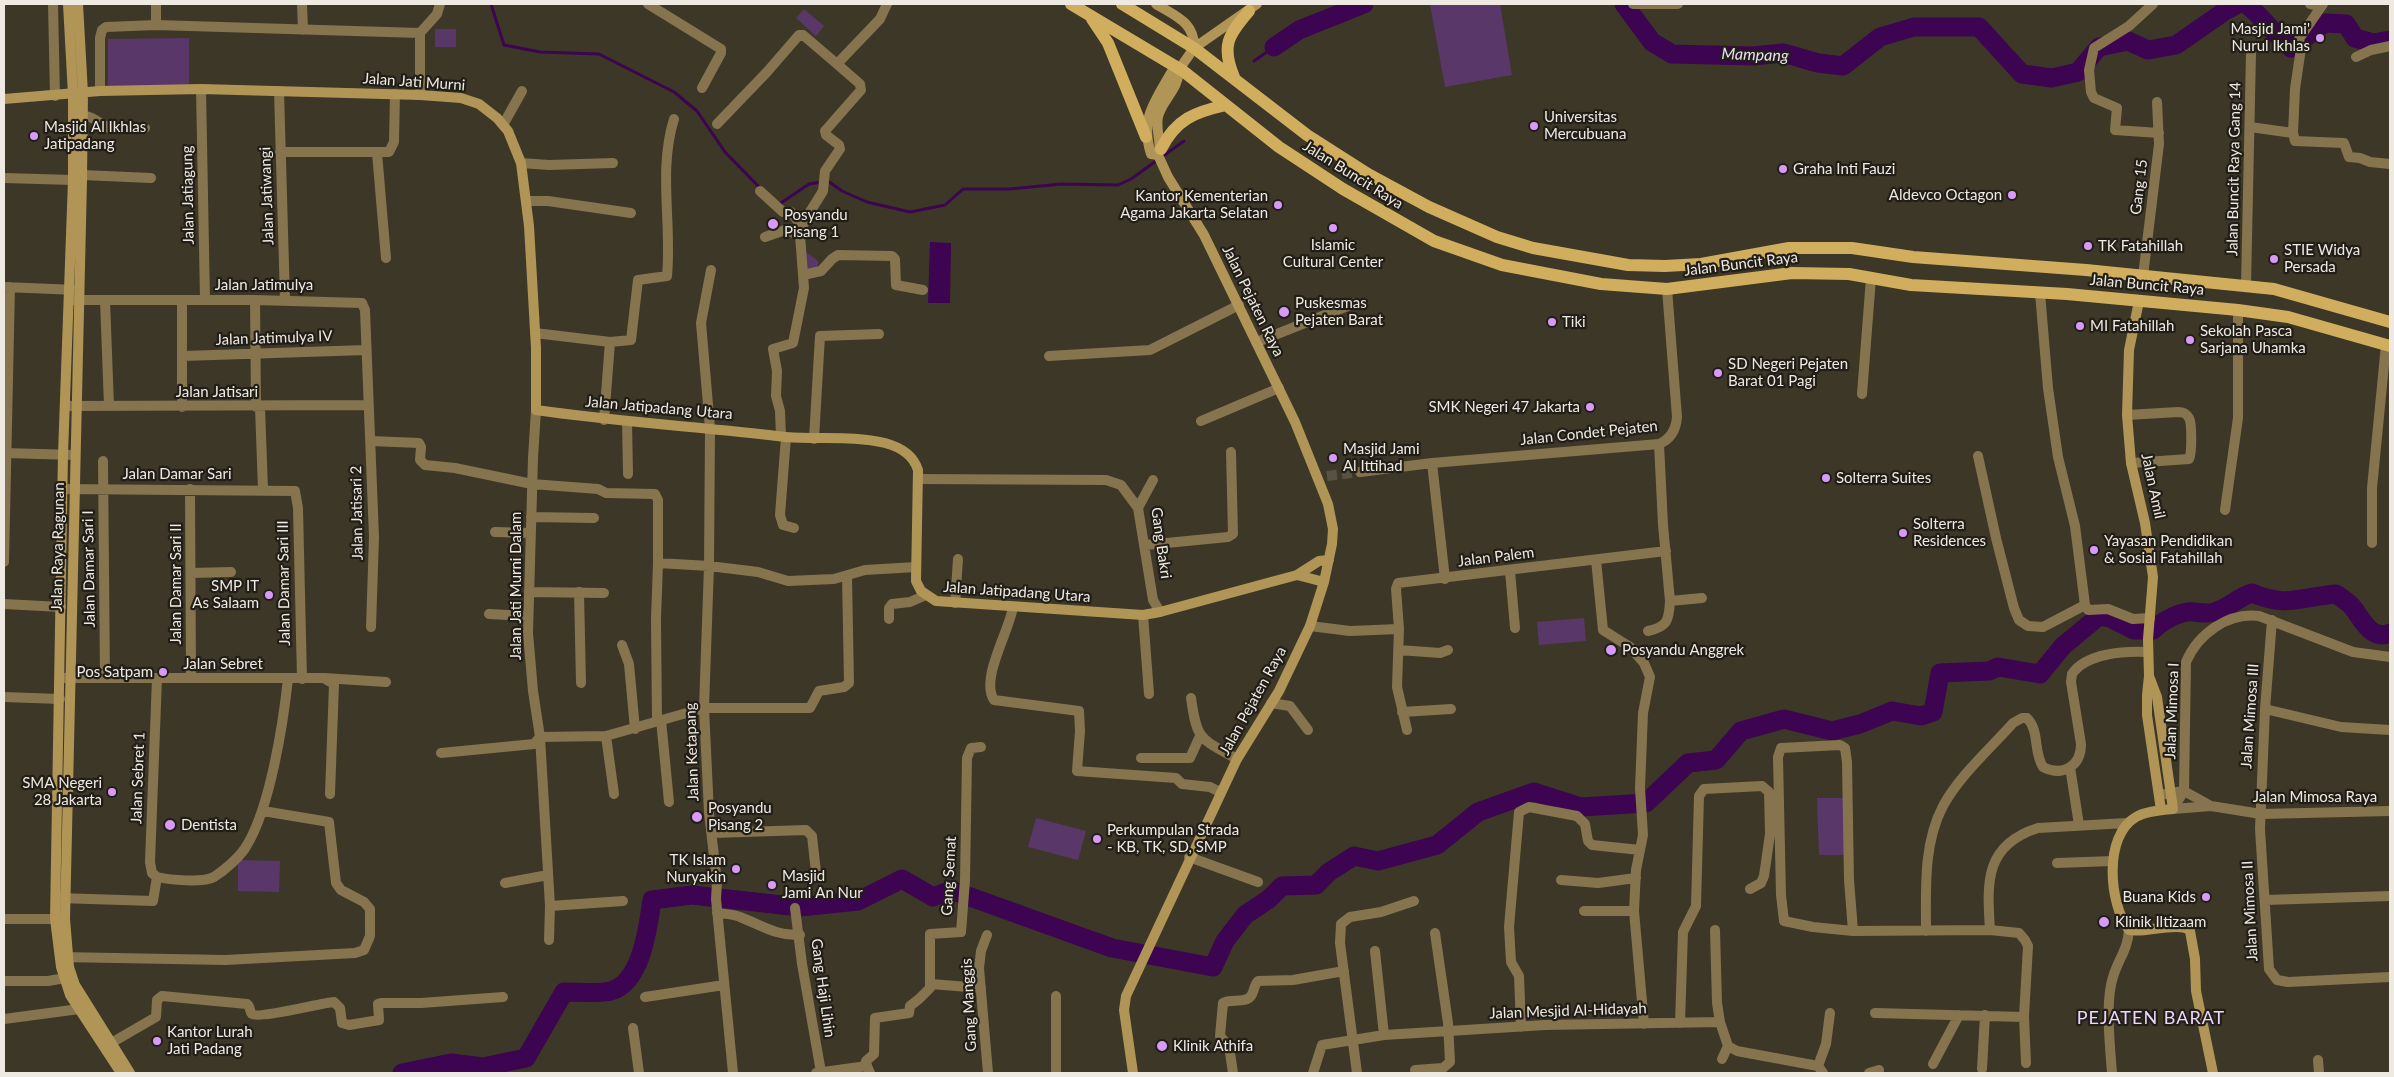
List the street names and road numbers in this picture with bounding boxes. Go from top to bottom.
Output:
street label: Jalan Jati Murni [362,69,466,95]
street label: Jalan Buncit Raya Gang 14 [2223,82,2245,256]
street label: Jalan Buncit Raya [1300,137,1406,213]
street label: Jalan Jatiagung [178,145,198,245]
street label: Jalan Jatiwangi [256,147,278,245]
street label: Gang 15 [2127,158,2151,216]
street label: Jalan Pejaten Raya [1218,243,1288,359]
street label: Jalan Buncit Raya [1683,248,1799,280]
street label: Jalan Buncit Raya [2089,271,2205,299]
street label: Jalan Jatimulya [215,276,313,294]
street label: Jalan Jatimulya IV [215,327,333,349]
street label: Jalan Jatisari [176,383,258,401]
street label: Jalan Jatipadang Utara [585,393,733,423]
street label: Jalan Condet Pejaten [1519,417,1659,449]
street label: Jalan Amil [2137,452,2169,520]
street label: Jalan Damar Sari [122,465,232,483]
street label: Jalan Jatisari 2 [347,465,367,561]
street label: Jalan Raya Ragunan [48,482,68,612]
street label: Gang Bakri [1147,506,1175,580]
street label: Jalan Damar Sari I [79,510,99,628]
street label: Jalan Jati Murni Dalam [507,512,525,660]
street label: Jalan Damar Sari III [274,520,294,646]
street label: Jalan Damar Sari II [167,523,185,645]
street label: Jalan Palem [1457,543,1535,571]
street label: Jalan Jatipadang Utara [943,578,1091,606]
street label: Jalan Pejaten Raya [1216,644,1290,758]
street label: Jalan Sebret [183,655,263,673]
street label: Jalan Mimosa I [2161,662,2183,760]
street label: Jalan Mimosa III [2237,663,2263,769]
street label: Jalan Ketapang [681,702,703,802]
street label: Jalan Sebret 1 [127,732,149,824]
street label: Jalan Mimosa Raya [2253,788,2377,806]
street label: Gang Semat [938,836,960,916]
street label: Jalan Mimosa II [2238,860,2262,962]
street label: Gang Haji Lihin [807,937,839,1039]
street label: Gang Manggis [958,958,980,1052]
street label: Jalan Mesjid Al-Hidayah [1489,999,1647,1023]

